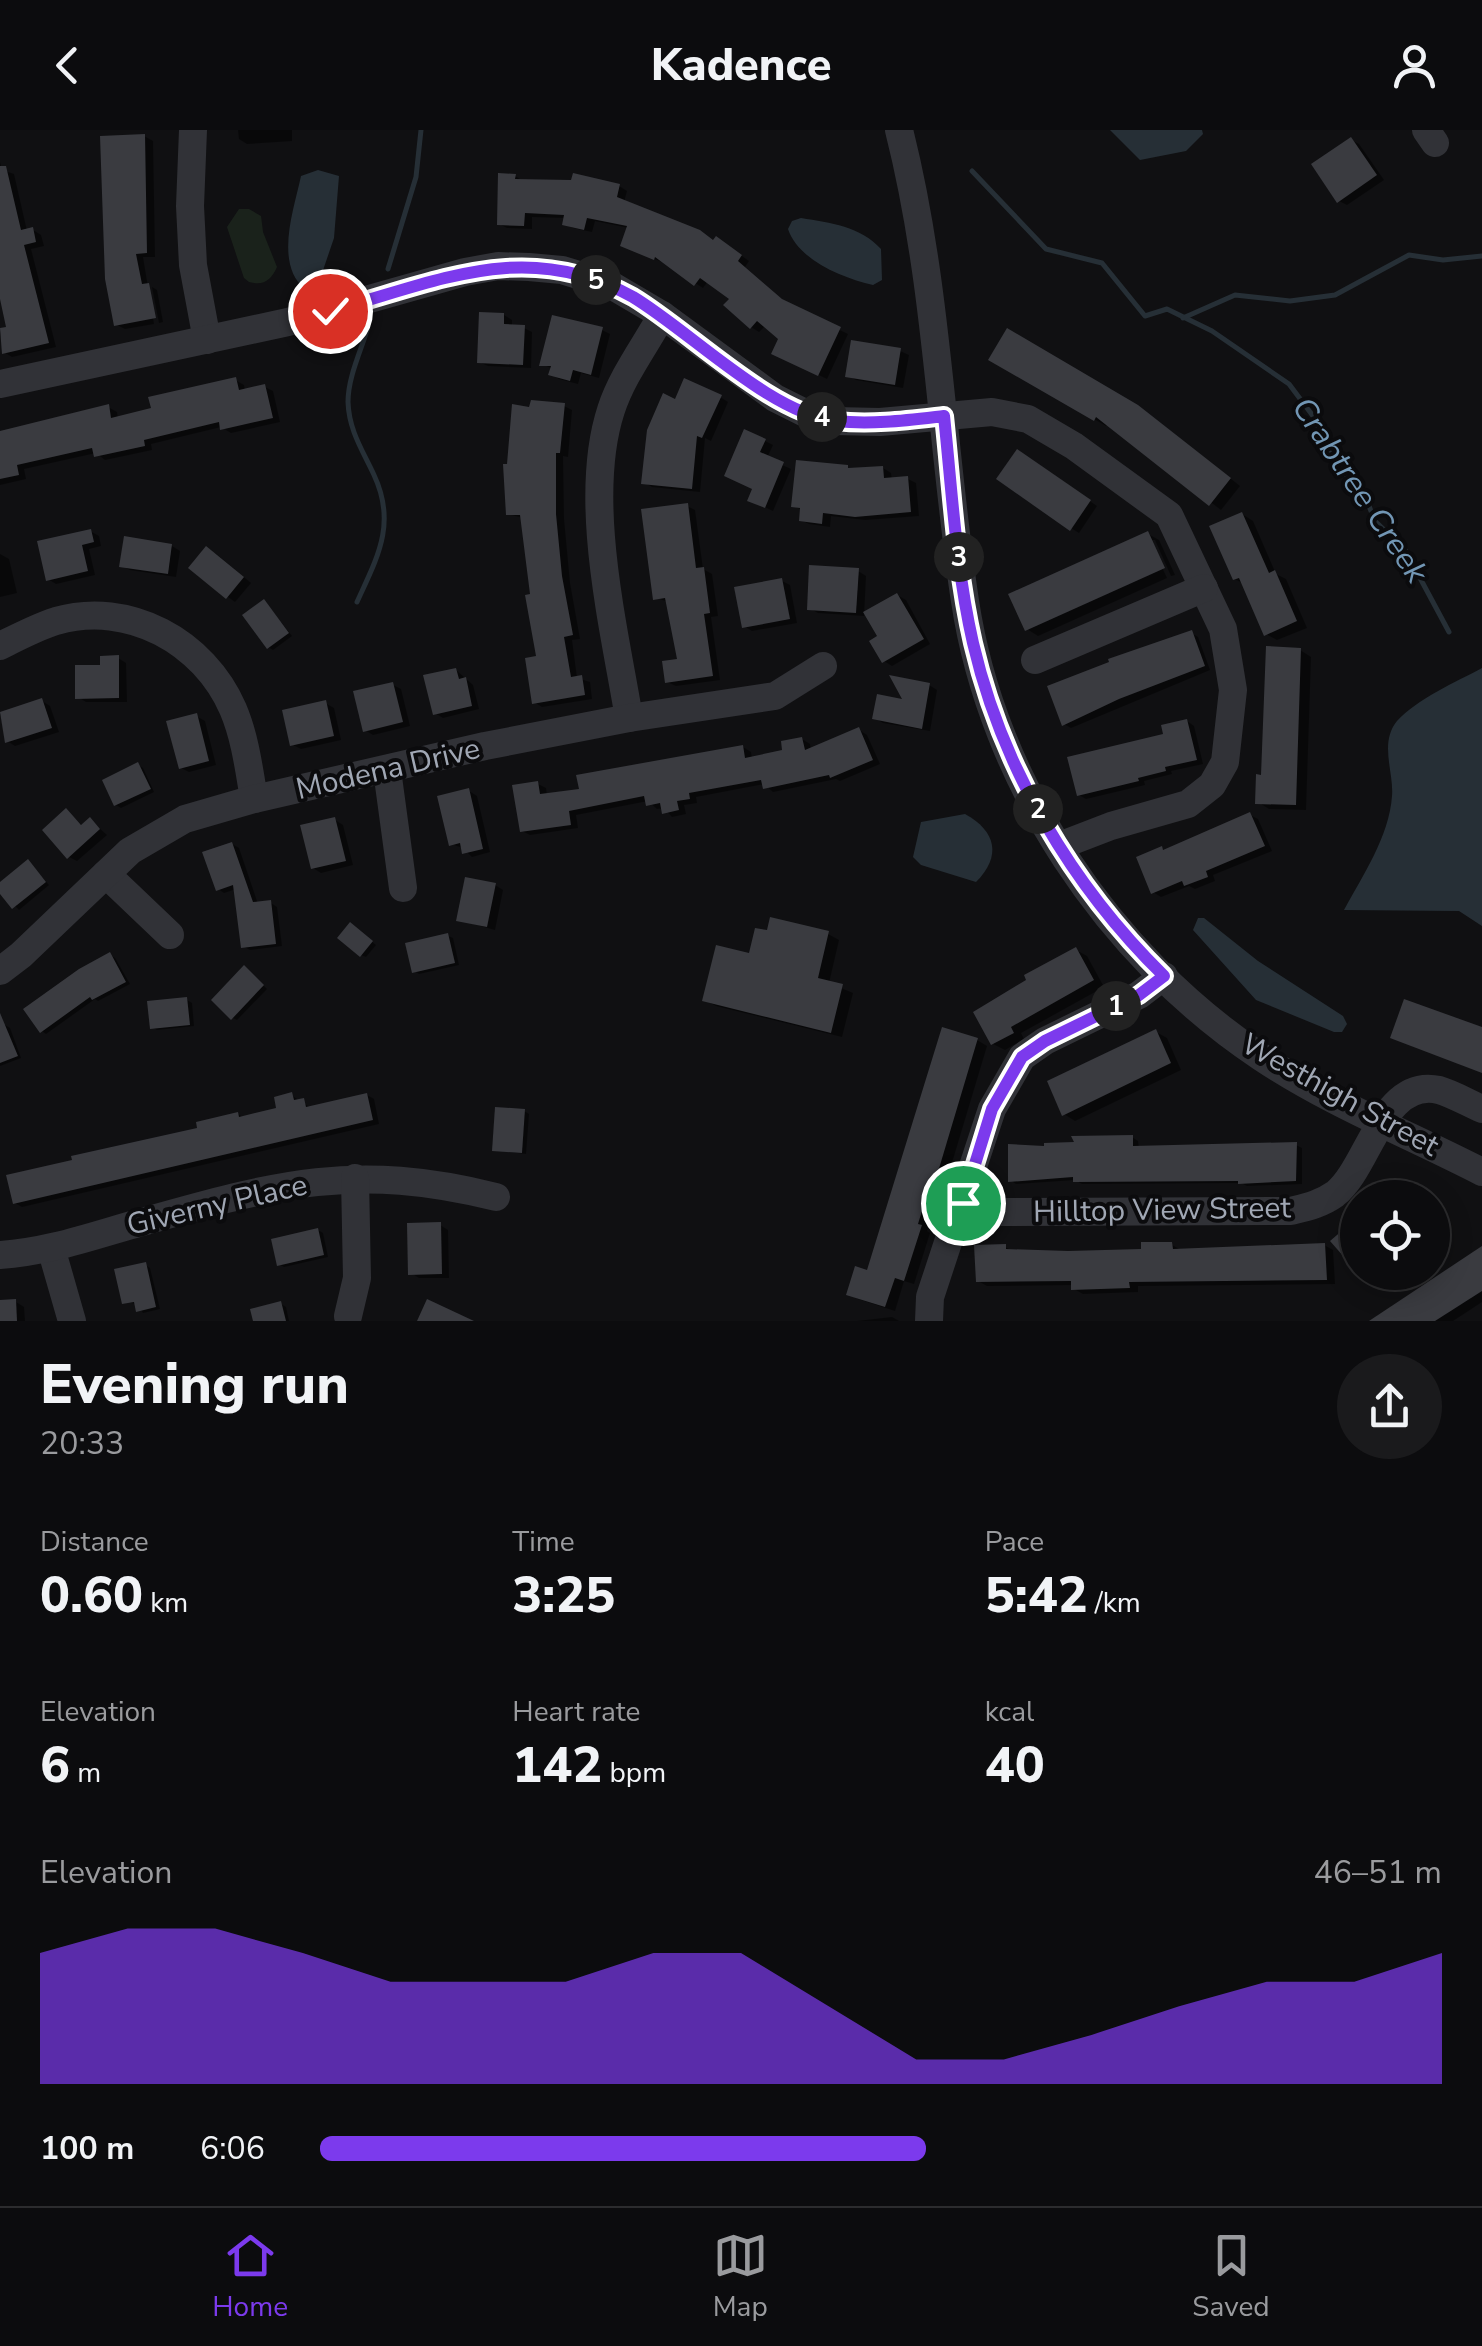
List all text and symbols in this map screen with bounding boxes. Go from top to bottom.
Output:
text: Kadence [651,35,831,96]
icon: back [40,38,95,93]
icon: person [1387,38,1442,93]
pin: 5 [571,255,621,305]
text: 5 [588,261,604,299]
pin [288,269,373,354]
icon: check [303,284,358,339]
water label: Crabtree Creek [1282,388,1439,592]
pin: 4 [797,392,847,442]
text: 4 [814,398,830,436]
pin: 3 [934,532,984,582]
text: 3 [951,538,967,576]
street label: Modena Drive [292,728,484,810]
pin: 2 [1013,784,1063,834]
text: 2 [1030,790,1046,828]
pin: 1 [1091,981,1141,1031]
text: 1 [1108,987,1124,1025]
street label: Westhigh Street [1234,1024,1447,1167]
pin [921,1161,1006,1246]
street label: Giverny Place [123,1164,311,1246]
icon: arrive [936,1176,991,1231]
map controls [1340,1180,1450,1290]
button: locate [1340,1180,1450,1290]
street label: Hilltop View Street [1033,1187,1292,1233]
text: Evening run [40,1347,349,1422]
button: share [1337,1354,1442,1459]
text: 20:33 [40,1422,124,1465]
text: Distance [40,1523,149,1561]
text: Time [512,1523,575,1561]
text: Pace [985,1523,1044,1561]
text: 0.60 [40,1561,143,1630]
text: 3:25 [512,1561,615,1630]
text: 5:42 [985,1561,1088,1630]
text: km [143,1584,188,1622]
text: /km [1088,1584,1141,1622]
text: Elevation [40,1693,156,1731]
text: Heart rate [512,1693,640,1731]
text: kcal [985,1693,1034,1731]
text: 6 [40,1731,70,1800]
text: 142 [512,1731,602,1800]
text: 40 [985,1731,1045,1800]
text: m [70,1754,101,1792]
text: bpm [602,1754,666,1792]
text: Elevation [40,1851,173,1894]
text: 46–51 m [1314,1851,1442,1894]
text: 100 m [40,2127,134,2170]
text: 6:06 [200,2127,265,2170]
tab: Home [212,2228,288,2326]
tab: Map [713,2228,768,2326]
tab: Saved [1192,2228,1270,2326]

